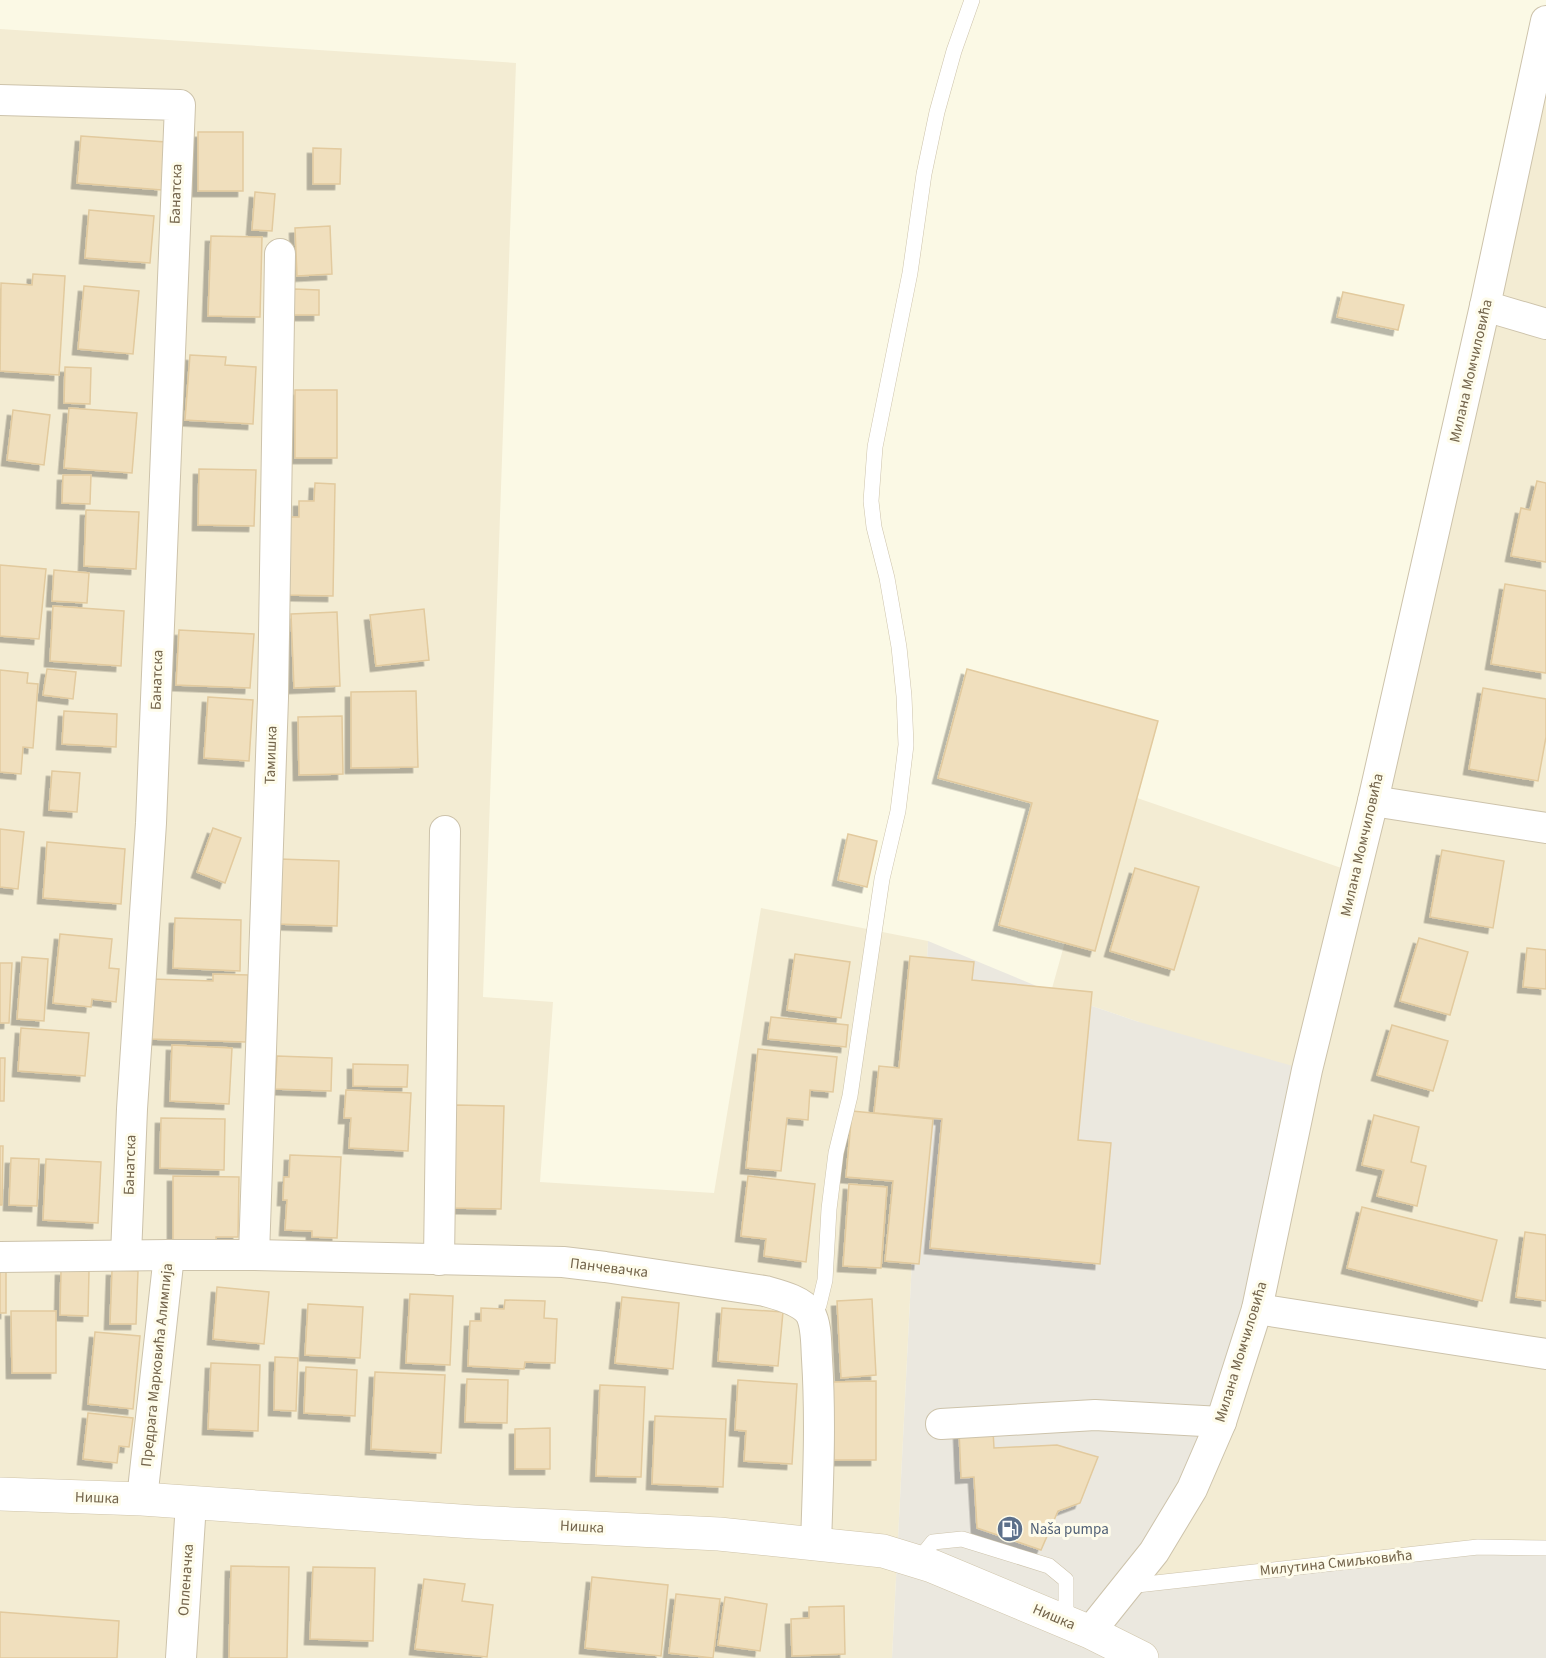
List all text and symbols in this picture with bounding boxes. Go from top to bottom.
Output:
street label: Банатска [164,163,188,225]
street label: Милана Момчиловића [1444,297,1498,445]
street label: Банатска [145,649,169,711]
street label: Тамишка [259,725,283,785]
street label: Милана Момчиловића [1335,771,1389,919]
street label: Банатска [118,1134,142,1196]
street label: Панчевачка [569,1253,649,1283]
street label: Предрага Марковића Алимпија [136,1262,178,1468]
street label: Милана Момчиловића [1210,1279,1272,1425]
street label: Нишка [74,1487,120,1509]
fuel station icon: Naša pumpa [995,1514,1025,1544]
street label: Нишка [559,1515,605,1539]
place label: Naša pumpa [1030,1519,1109,1540]
street label: Опленачка [173,1543,199,1617]
street label: Милутина Смиљковића [1259,1545,1413,1581]
street label: Нишка [1029,1599,1079,1635]

